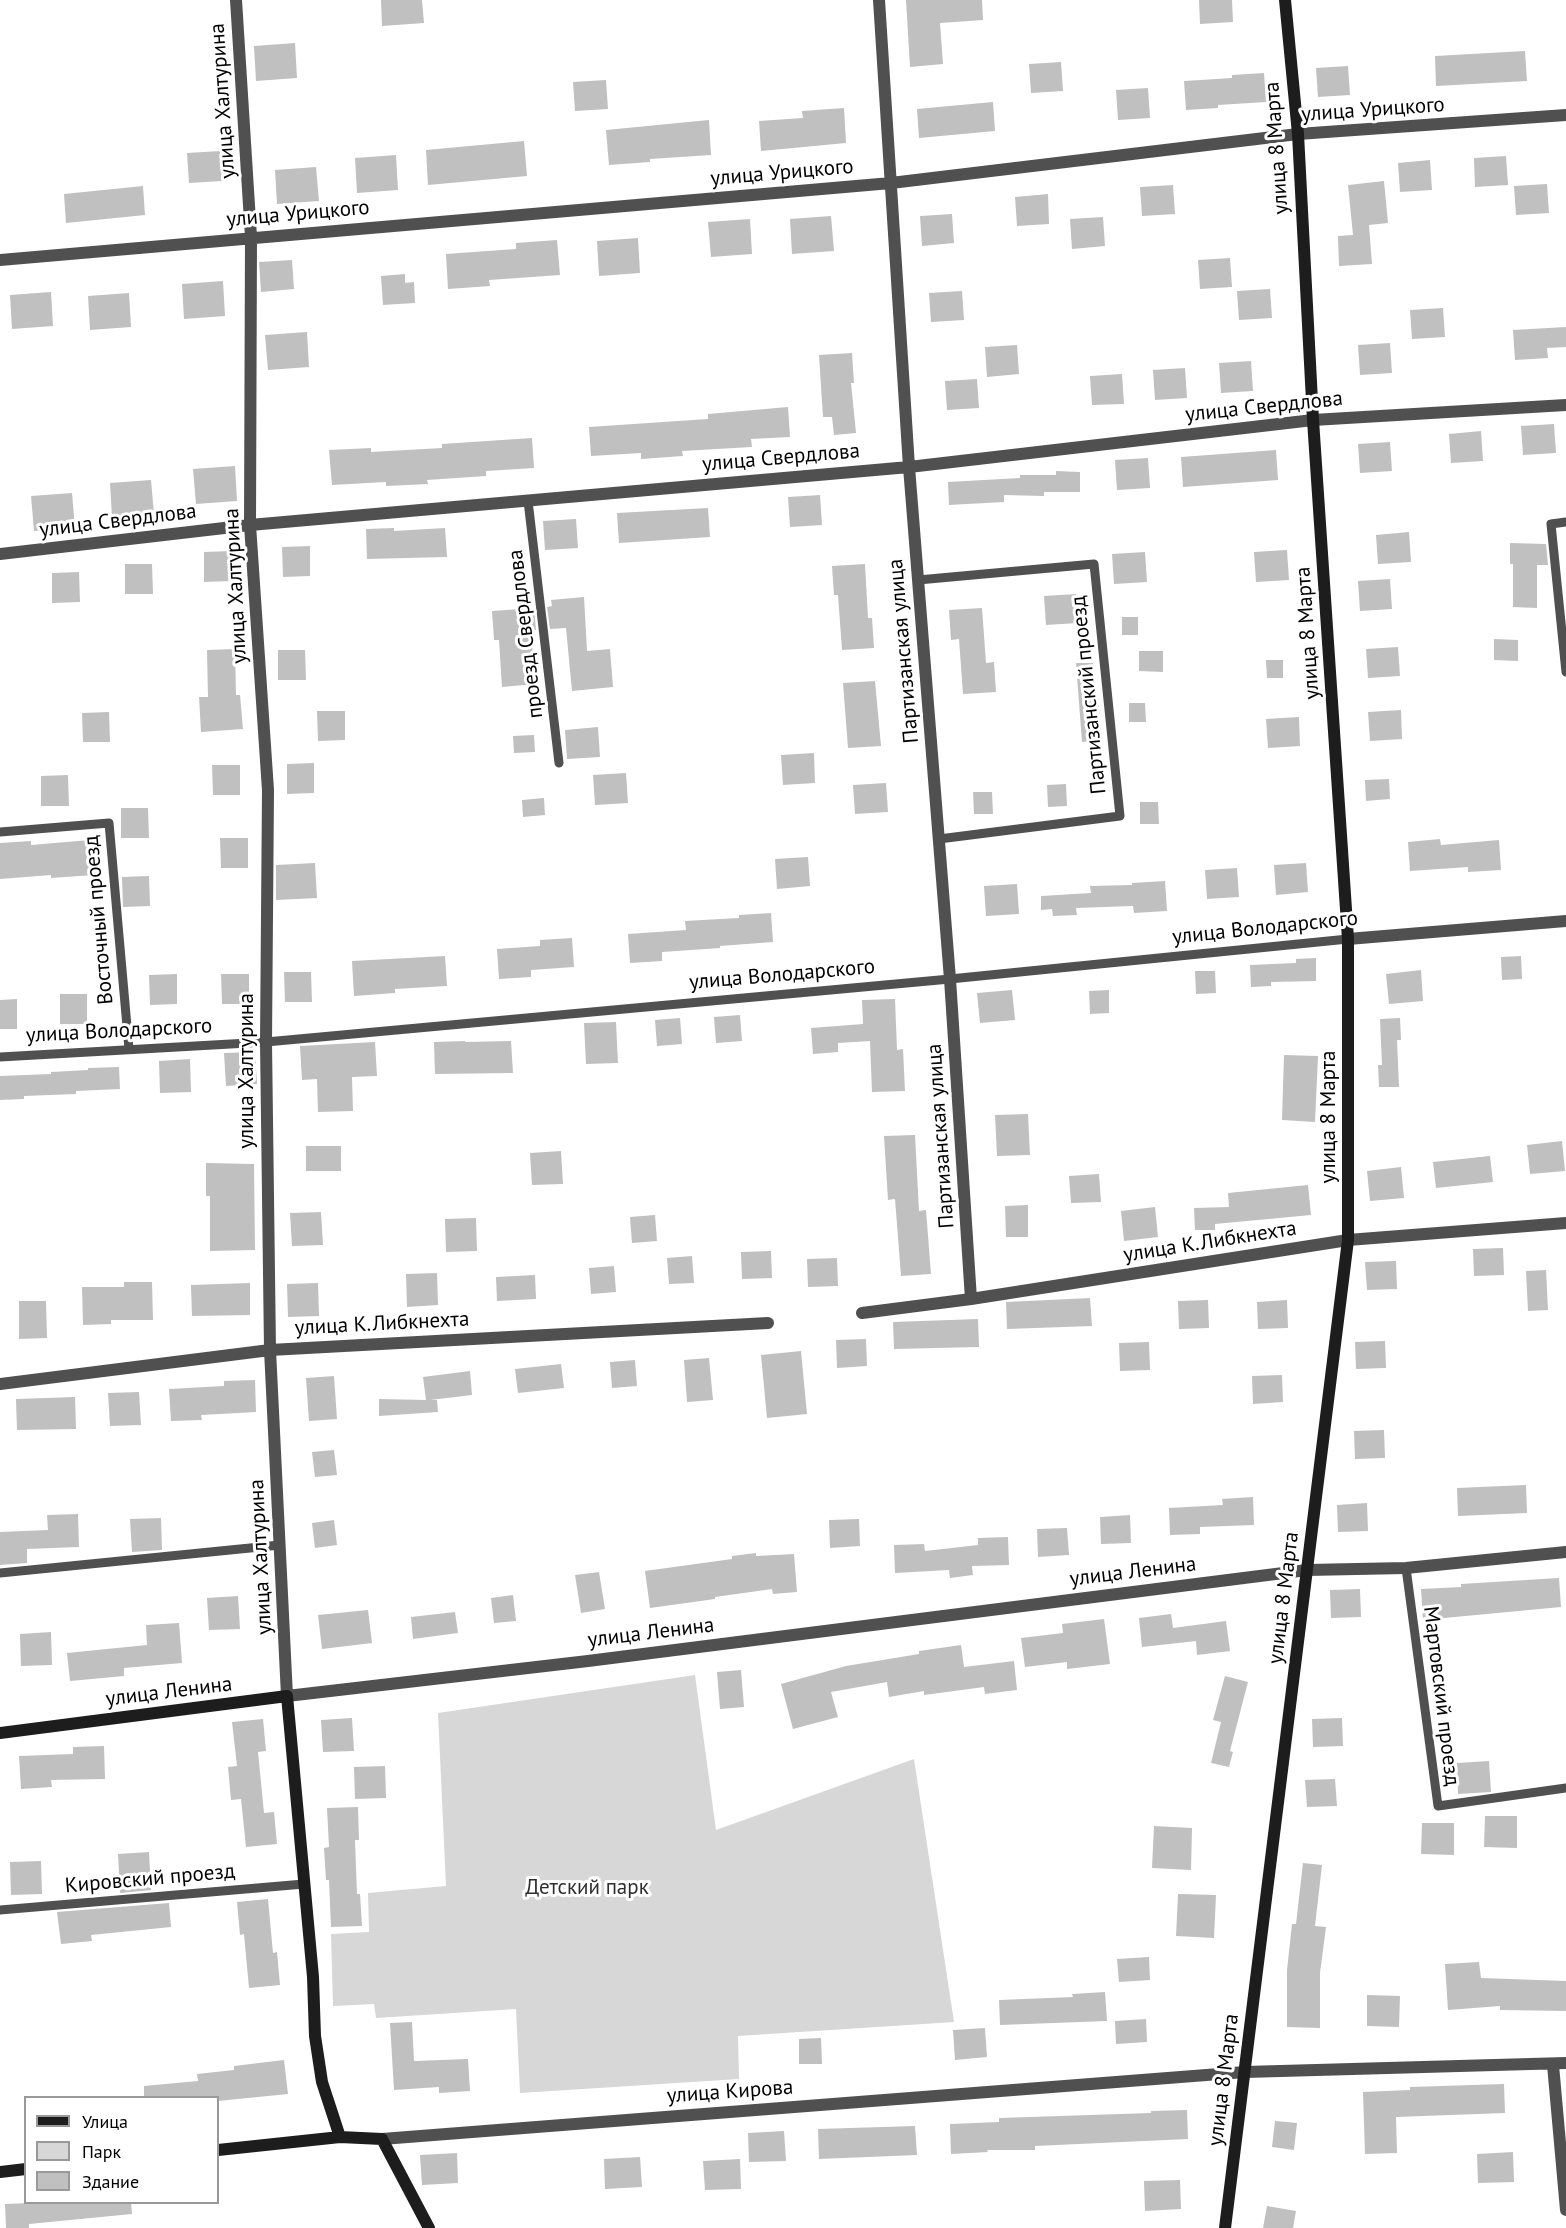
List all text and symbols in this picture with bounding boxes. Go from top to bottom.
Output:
street label: улица Халтурина [205,22,241,180]
street label: улица 8 Марта [1260,81,1294,215]
street label: улица Урицкого [1300,92,1446,128]
street label: улица Урицкого [709,154,855,192]
street label: улица Урицкого [225,195,371,233]
street label: улица Свердлова [1184,386,1344,428]
street label: улица Свердлова [701,439,861,477]
street label: улица Свердлова [38,499,198,543]
street label: улица Халтурина [219,508,253,664]
street label: проезд Свердлова [503,548,549,720]
street label: Партизанская улица [883,558,925,744]
street label: улица 8 Марта [1291,566,1325,700]
street label: Партизанский проезд [1066,595,1112,795]
street label: Восточный проезд [79,834,119,1006]
street label: улица Володарского [1171,906,1359,950]
street label: улица Володарского [688,954,876,996]
street label: улица Халтурина [234,993,260,1149]
street label: улица Володарского [25,1014,213,1048]
street label: Партизанская улица [922,1043,960,1229]
street label: улица 8 Марта [1316,1051,1342,1183]
street label: улица К.Либкнехта [1122,1216,1298,1268]
street label: улица К.Либкнехта [294,1307,470,1341]
street label: улица Халтурина [244,1479,278,1635]
street label: улица 8 Марта [1263,1530,1305,1666]
street label: улица Ленина [1068,1552,1198,1592]
street label: Мартовский проезд [1417,1605,1465,1787]
street label: улица Ленина [586,1613,716,1653]
street label: улица Ленина [104,1672,234,1712]
street label: Кировский проезд [64,1859,236,1899]
park label: Детский парк [525,1875,649,1901]
street label: улица 8 Марта [1203,2012,1245,2148]
street label: улица Кирова [666,2075,794,2109]
legend [24,2096,219,2204]
text: Улица [82,2110,128,2133]
text: Парк [82,2140,121,2163]
text: Здание [82,2170,139,2193]

